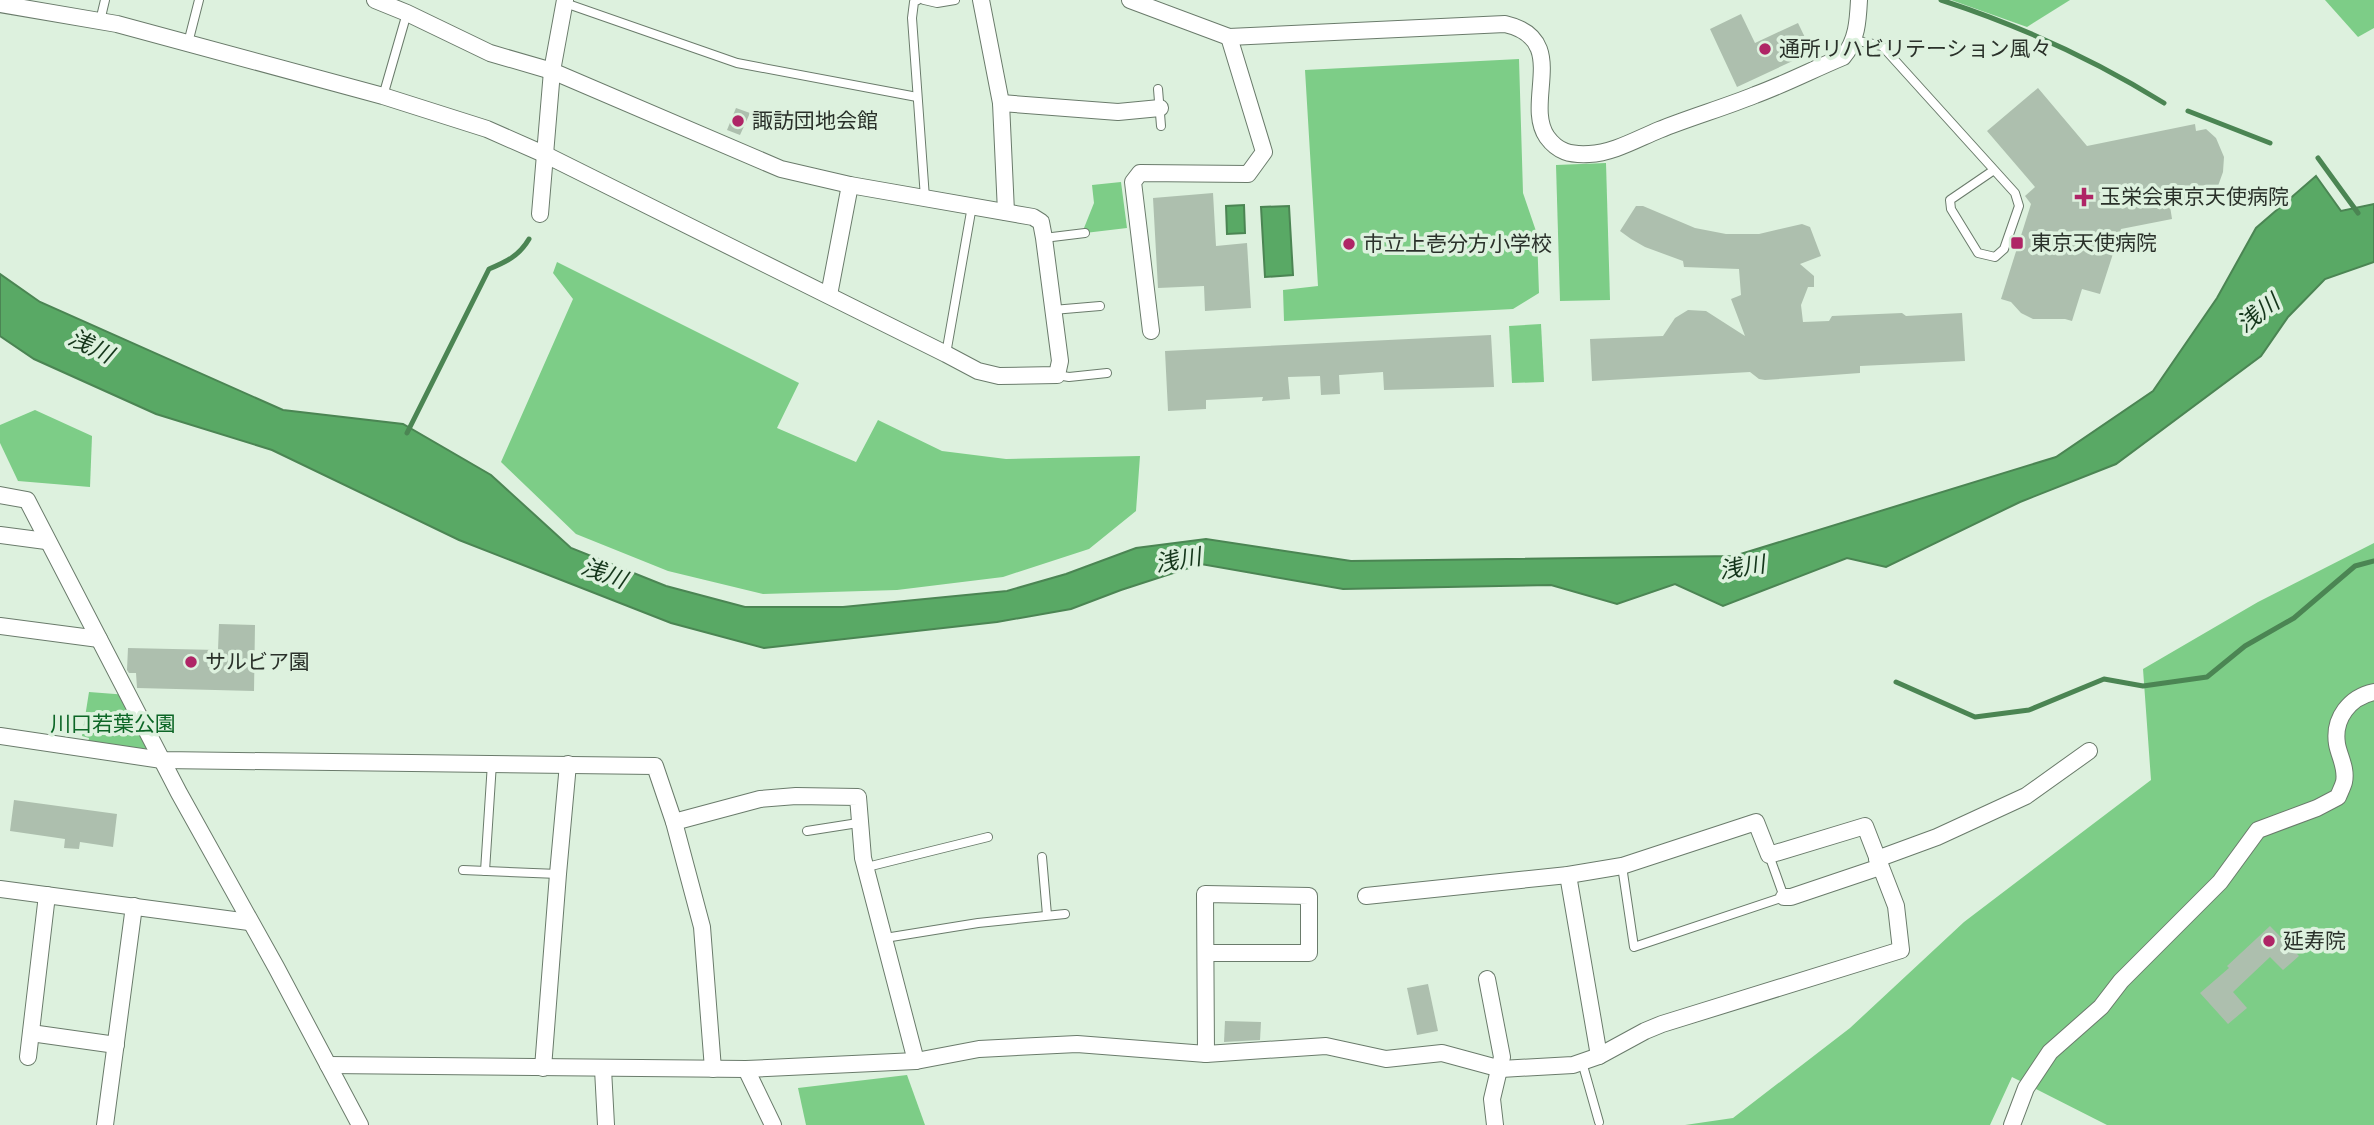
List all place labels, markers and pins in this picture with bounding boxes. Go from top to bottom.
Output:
place label: 通所リハビリテーション風々 [1779,37,2052,60]
marker: 通所リハビリテーション風々 [1757,41,1773,57]
place label: 諏訪団地会館 [752,109,878,132]
marker: 諏訪団地会館 [730,113,746,129]
place label: 玉栄会東京天使病院 [2100,185,2289,208]
marker: 玉栄会東京天使病院 [2074,187,2094,207]
place label: 東京天使病院 [2031,231,2157,254]
place label: 市立上壱分方小学校 [1363,232,1552,255]
marker: 東京天使病院 [2009,235,2025,251]
marker: 市立上壱分方小学校 [1341,236,1357,252]
place label: サルビア園 [205,650,310,673]
marker: サルビア園 [183,654,199,670]
place label: 延寿院 [2283,929,2346,952]
marker: 延寿院 [2261,933,2277,949]

